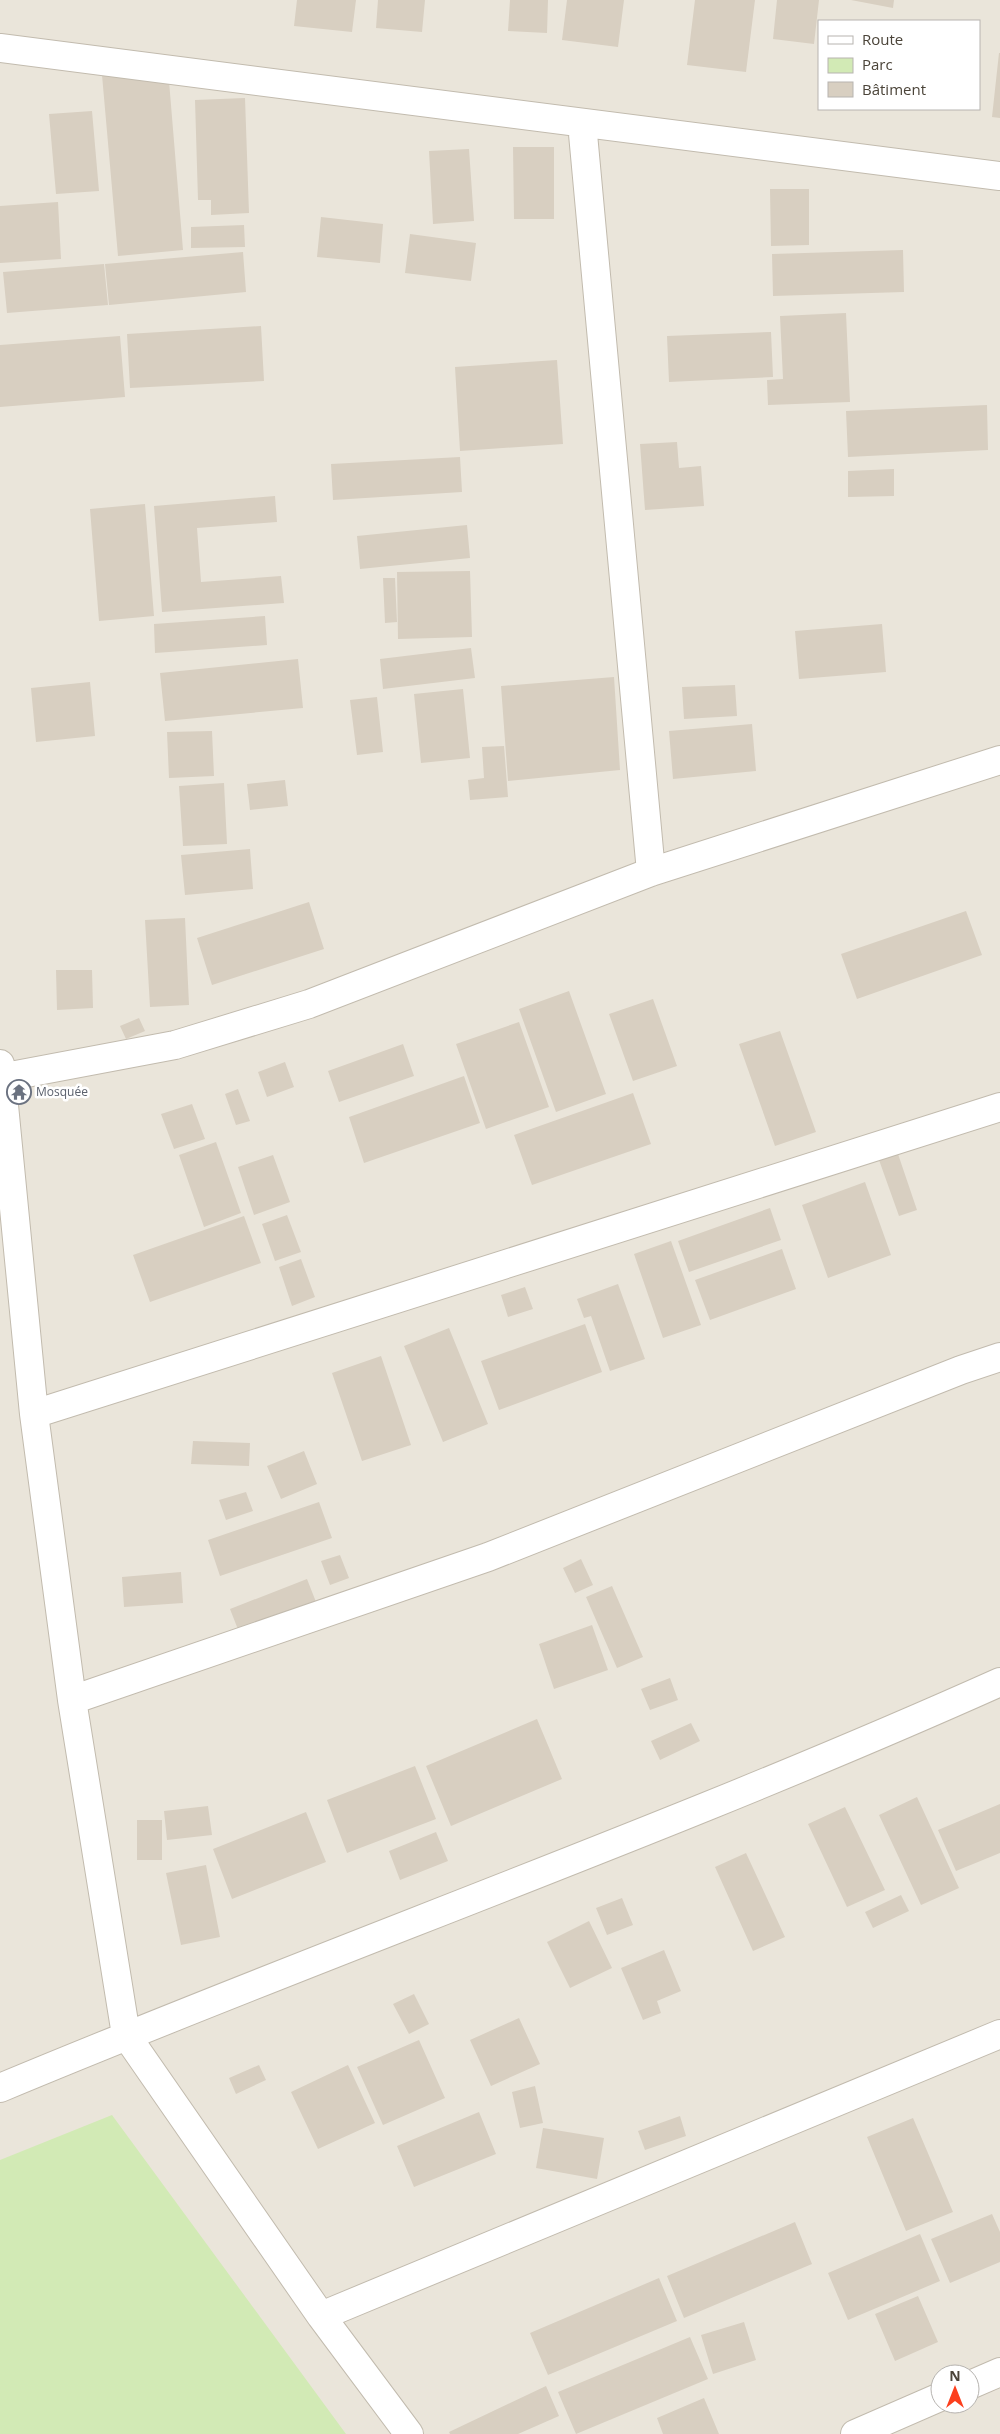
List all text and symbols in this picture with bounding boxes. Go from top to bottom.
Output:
legend [818,20,980,110]
text: Route [862,29,903,49]
text: Parc [862,54,893,74]
text: Bâtiment [862,79,926,99]
temple icon: Mosquée [6,1079,32,1105]
place label: Mosquée [36,1083,88,1100]
north arrow [930,2364,980,2414]
text: N [949,2366,961,2385]

